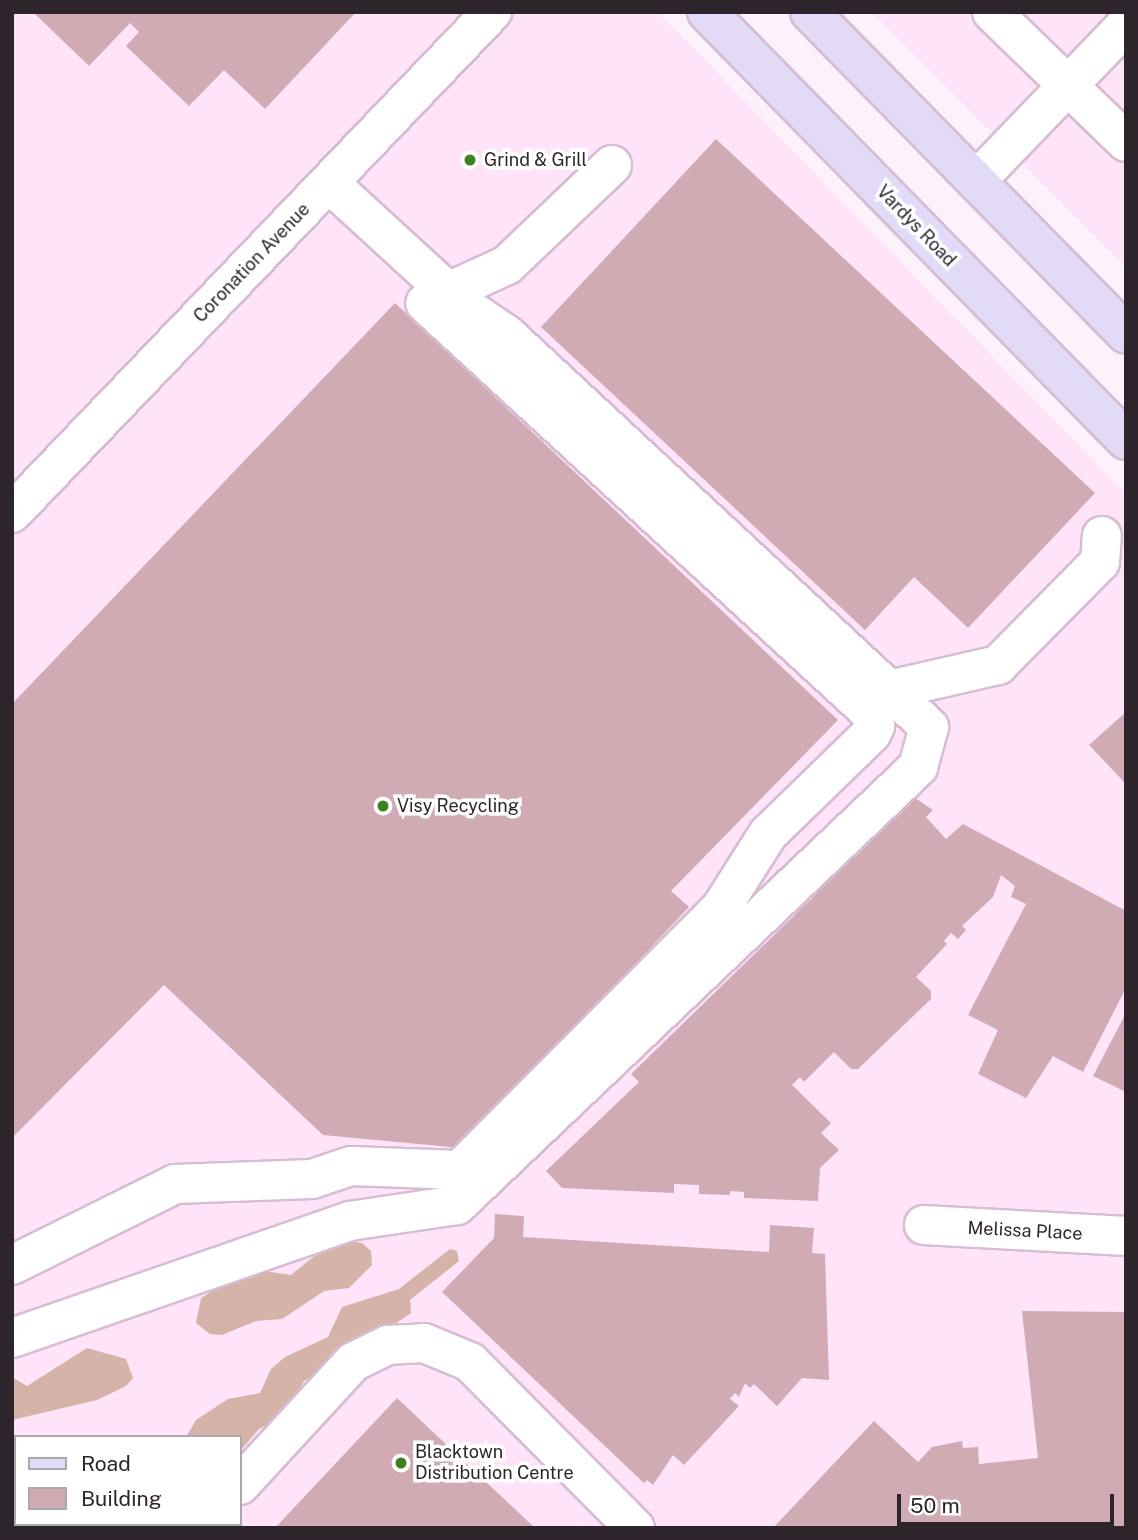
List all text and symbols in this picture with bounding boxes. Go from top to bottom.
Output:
place label: Grind & Grill [484,149,587,171]
marker: Grind & Grill [462,152,478,168]
street label: Vardys Road [872,181,960,271]
street label: Coronation Avenue [189,199,315,327]
place label: Visy Recycling [397,795,519,817]
marker: Visy Recycling [375,798,391,814]
street label: Melissa Place [967,1217,1083,1245]
legend [14,1435,242,1526]
place label: Blacktown Distribution Centre [415,1442,574,1484]
text: Road [81,1451,131,1476]
marker: Blacktown Distribution Centre [393,1455,409,1471]
scale bar [900,1480,1117,1524]
text: Building [81,1486,162,1511]
text: 50 m [910,1493,960,1518]

